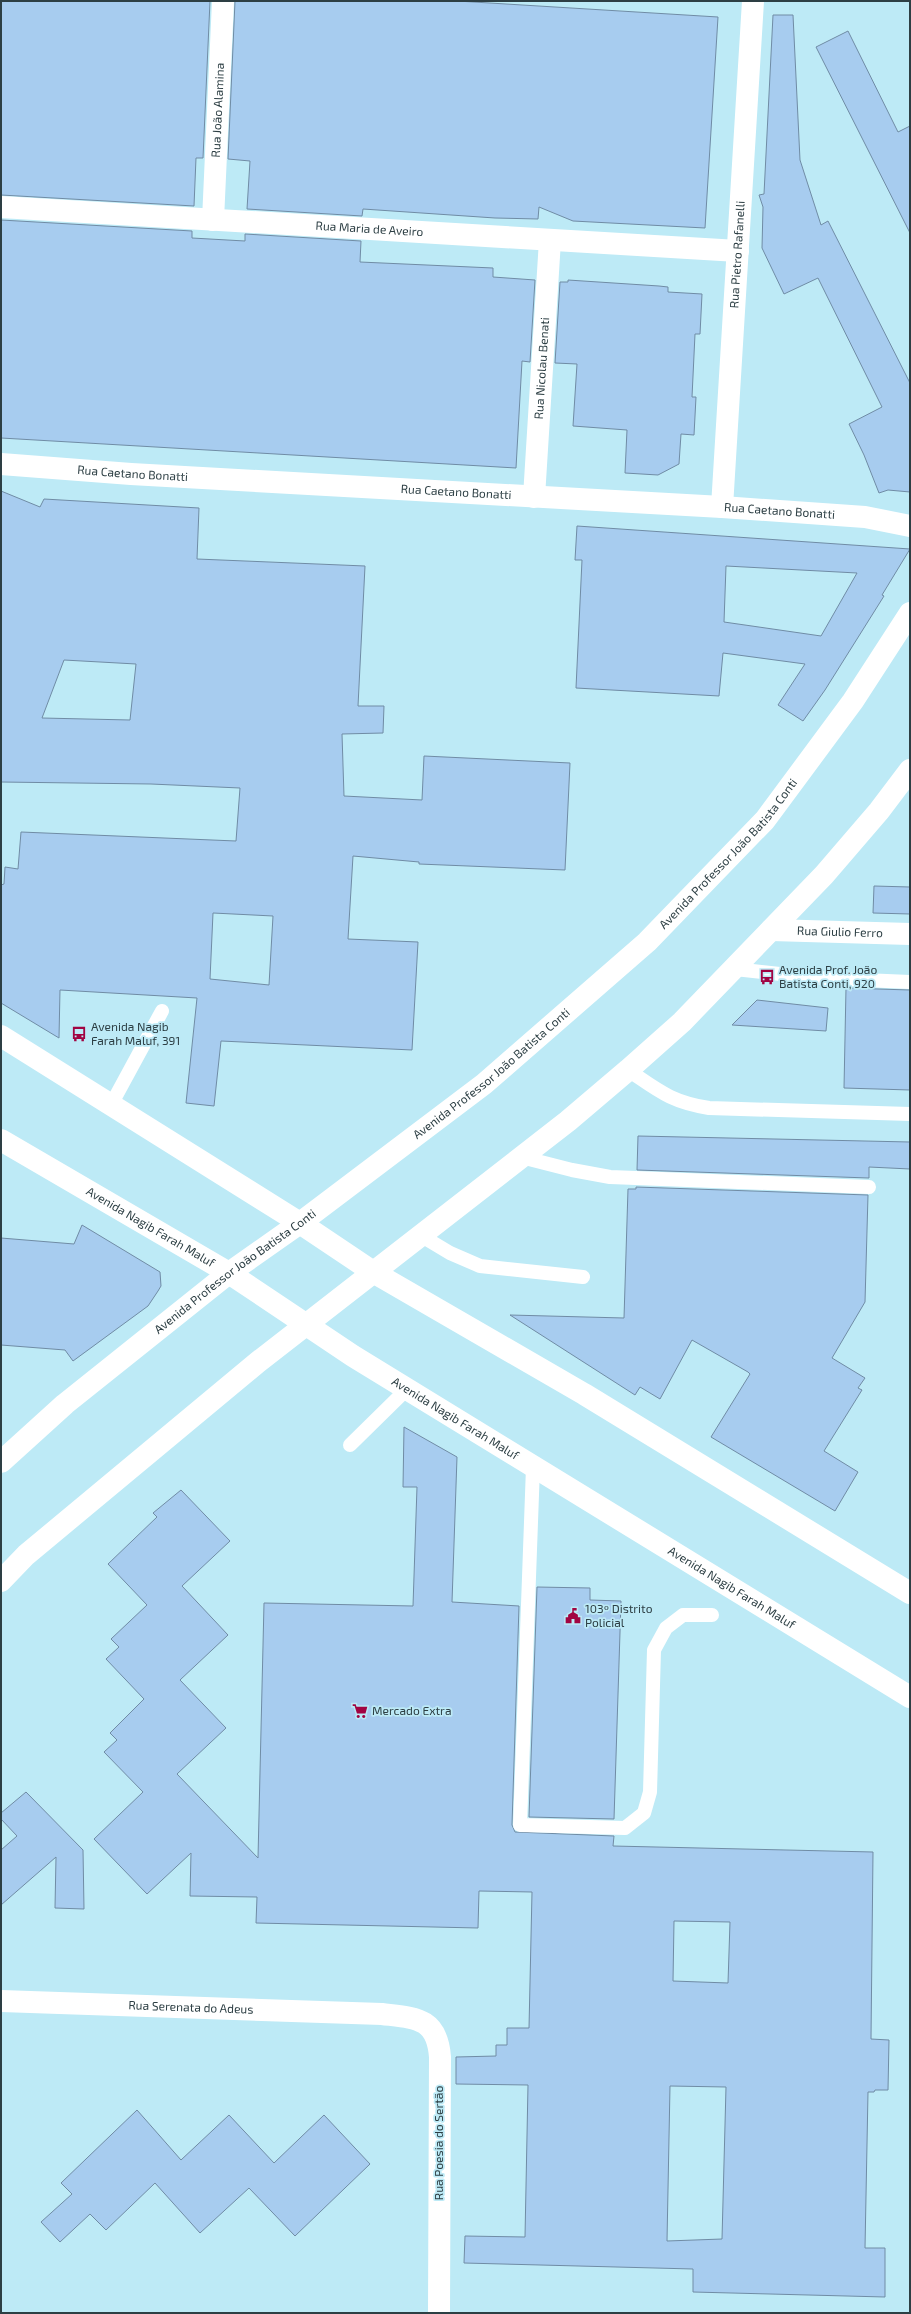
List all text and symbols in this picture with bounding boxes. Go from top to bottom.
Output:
street label: Rua João Alamina [208,62,226,158]
street label: Rua Pietro Rafanelli [726,200,747,309]
street label: Rua Maria de Aveiro [315,218,424,238]
street label: Rua Nicolau Benati [531,317,551,420]
street label: Rua Caetano Bonatti [77,462,189,483]
street label: Rua Caetano Bonatti [400,481,512,501]
street label: Rua Caetano Bonatti [724,499,836,521]
street label: Avenida Professor João Batista Conti [656,775,799,931]
street label: Rua Giulio Ferro [797,923,883,939]
place label: Avenida Prof. João Batista Conti, 920 [779,962,877,990]
bus stop icon: Avenida Prof. João Batista Conti, 920 [758,968,776,986]
street label: Avenida Professor João Batista Conti [410,1005,572,1141]
place label: Avenida Nagib Farah Maluf, 391 [91,1019,180,1047]
bus stop icon: Avenida Nagib Farah Maluf, 391 [70,1025,88,1043]
street label: Avenida Nagib Farah Maluf [84,1183,218,1269]
street label: Avenida Professor João Batista Conti [151,1206,318,1336]
street label: Avenida Nagib Farah Maluf [390,1374,522,1462]
street label: Avenida Nagib Farah Maluf [666,1543,799,1631]
place label: 103º Distrito Policial [585,1601,653,1629]
public building icon: 103º Distrito Policial [564,1607,582,1625]
supermarket icon: Mercado Extra [351,1702,369,1720]
place label: Mercado Extra [372,1703,451,1717]
street label: Rua Serenata do Adeus [128,1997,254,2016]
street label: Rua Poesia do Sertão [431,2086,445,2200]

